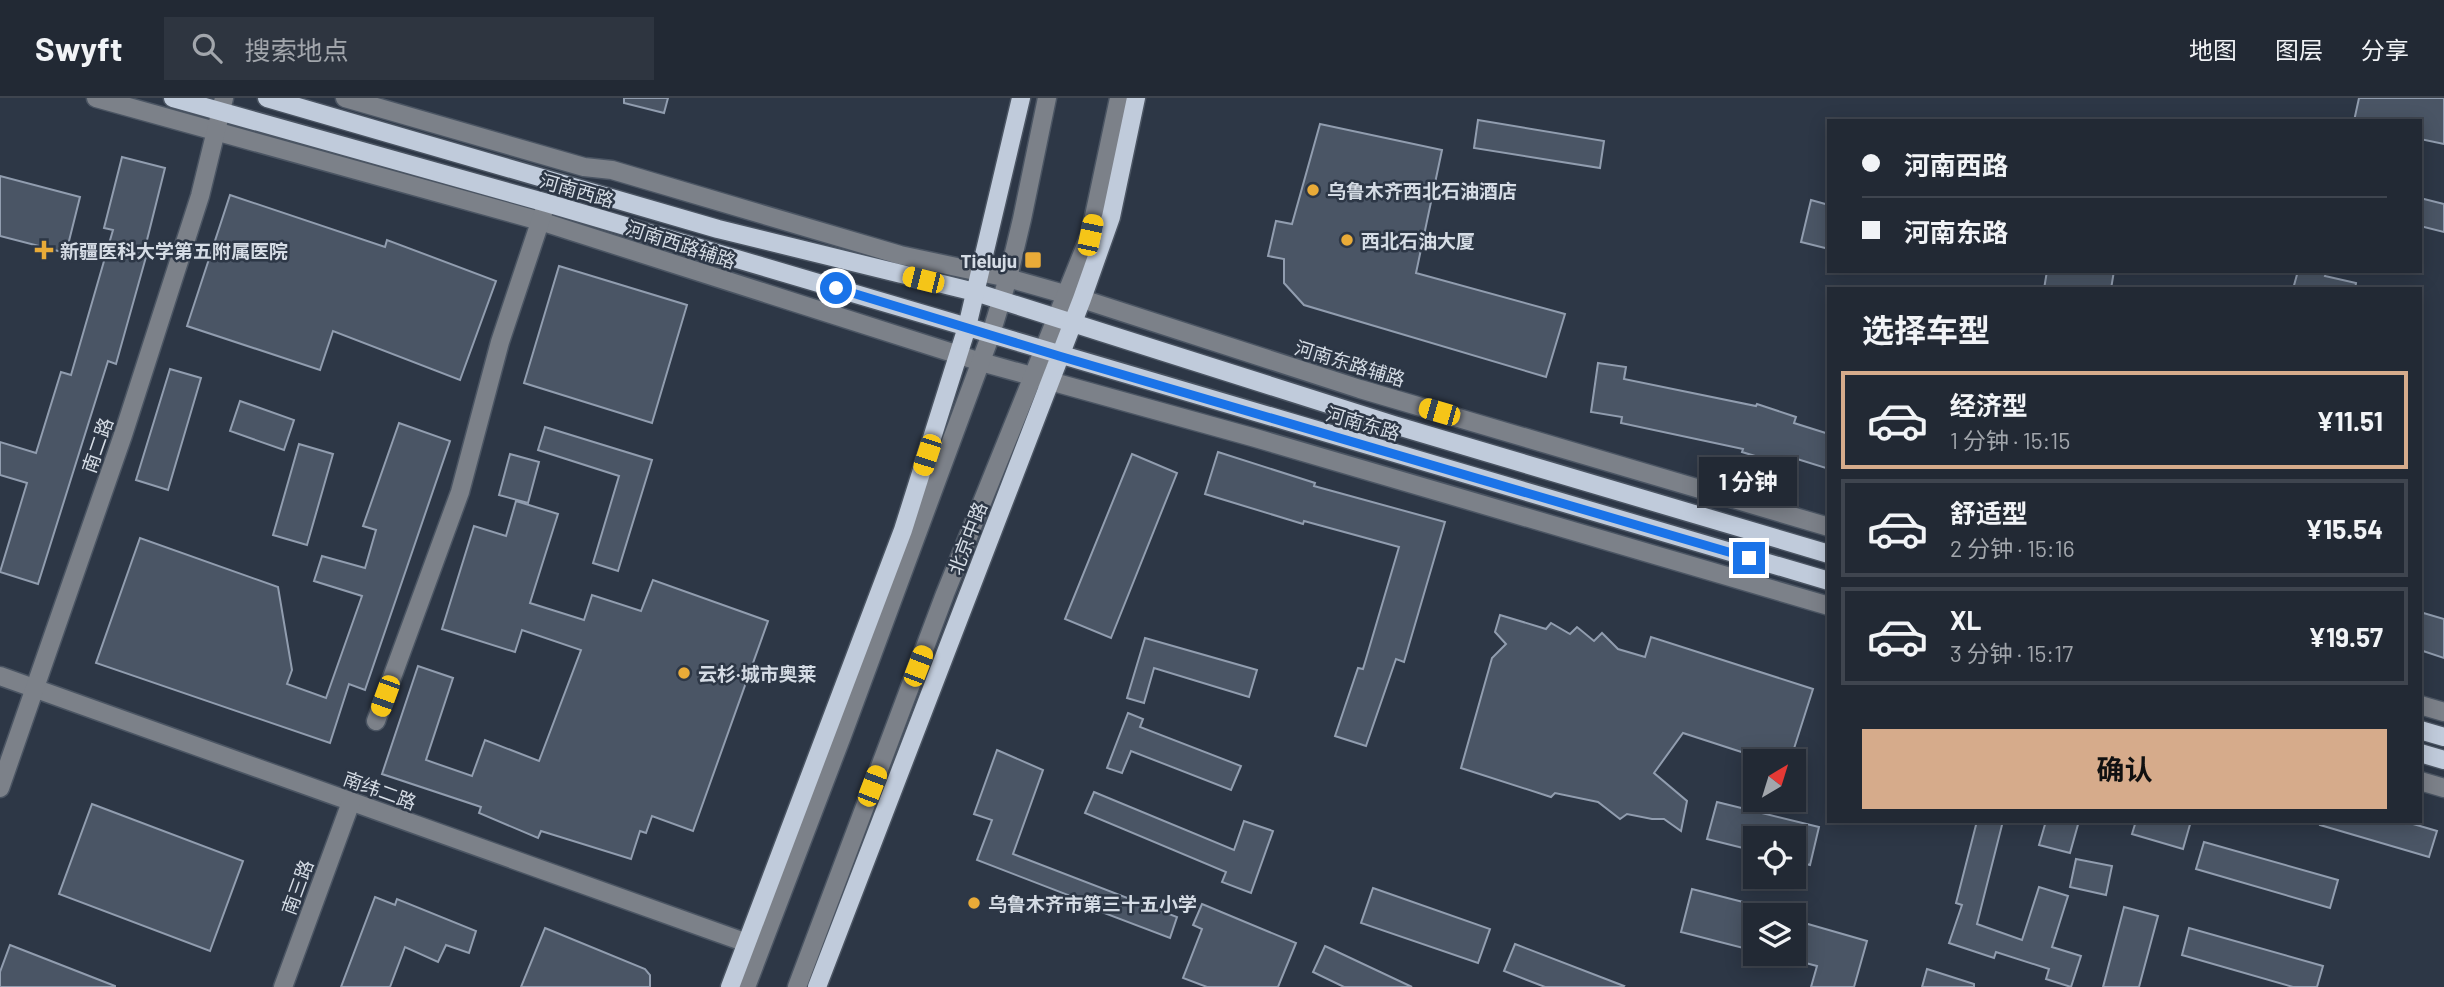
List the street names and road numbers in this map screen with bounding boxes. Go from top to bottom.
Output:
street label: 河南西路 [537,168,617,212]
street label: 河南西路辅路 [623,215,739,273]
street label: 河南东路辅路 [1292,335,1408,391]
street label: 河南东路 [1323,401,1403,445]
street label: 南二路 [77,414,117,476]
street label: 北京中路 [943,498,991,578]
street label: 南纬二路 [340,766,420,814]
street label: 南三路 [276,856,318,918]

